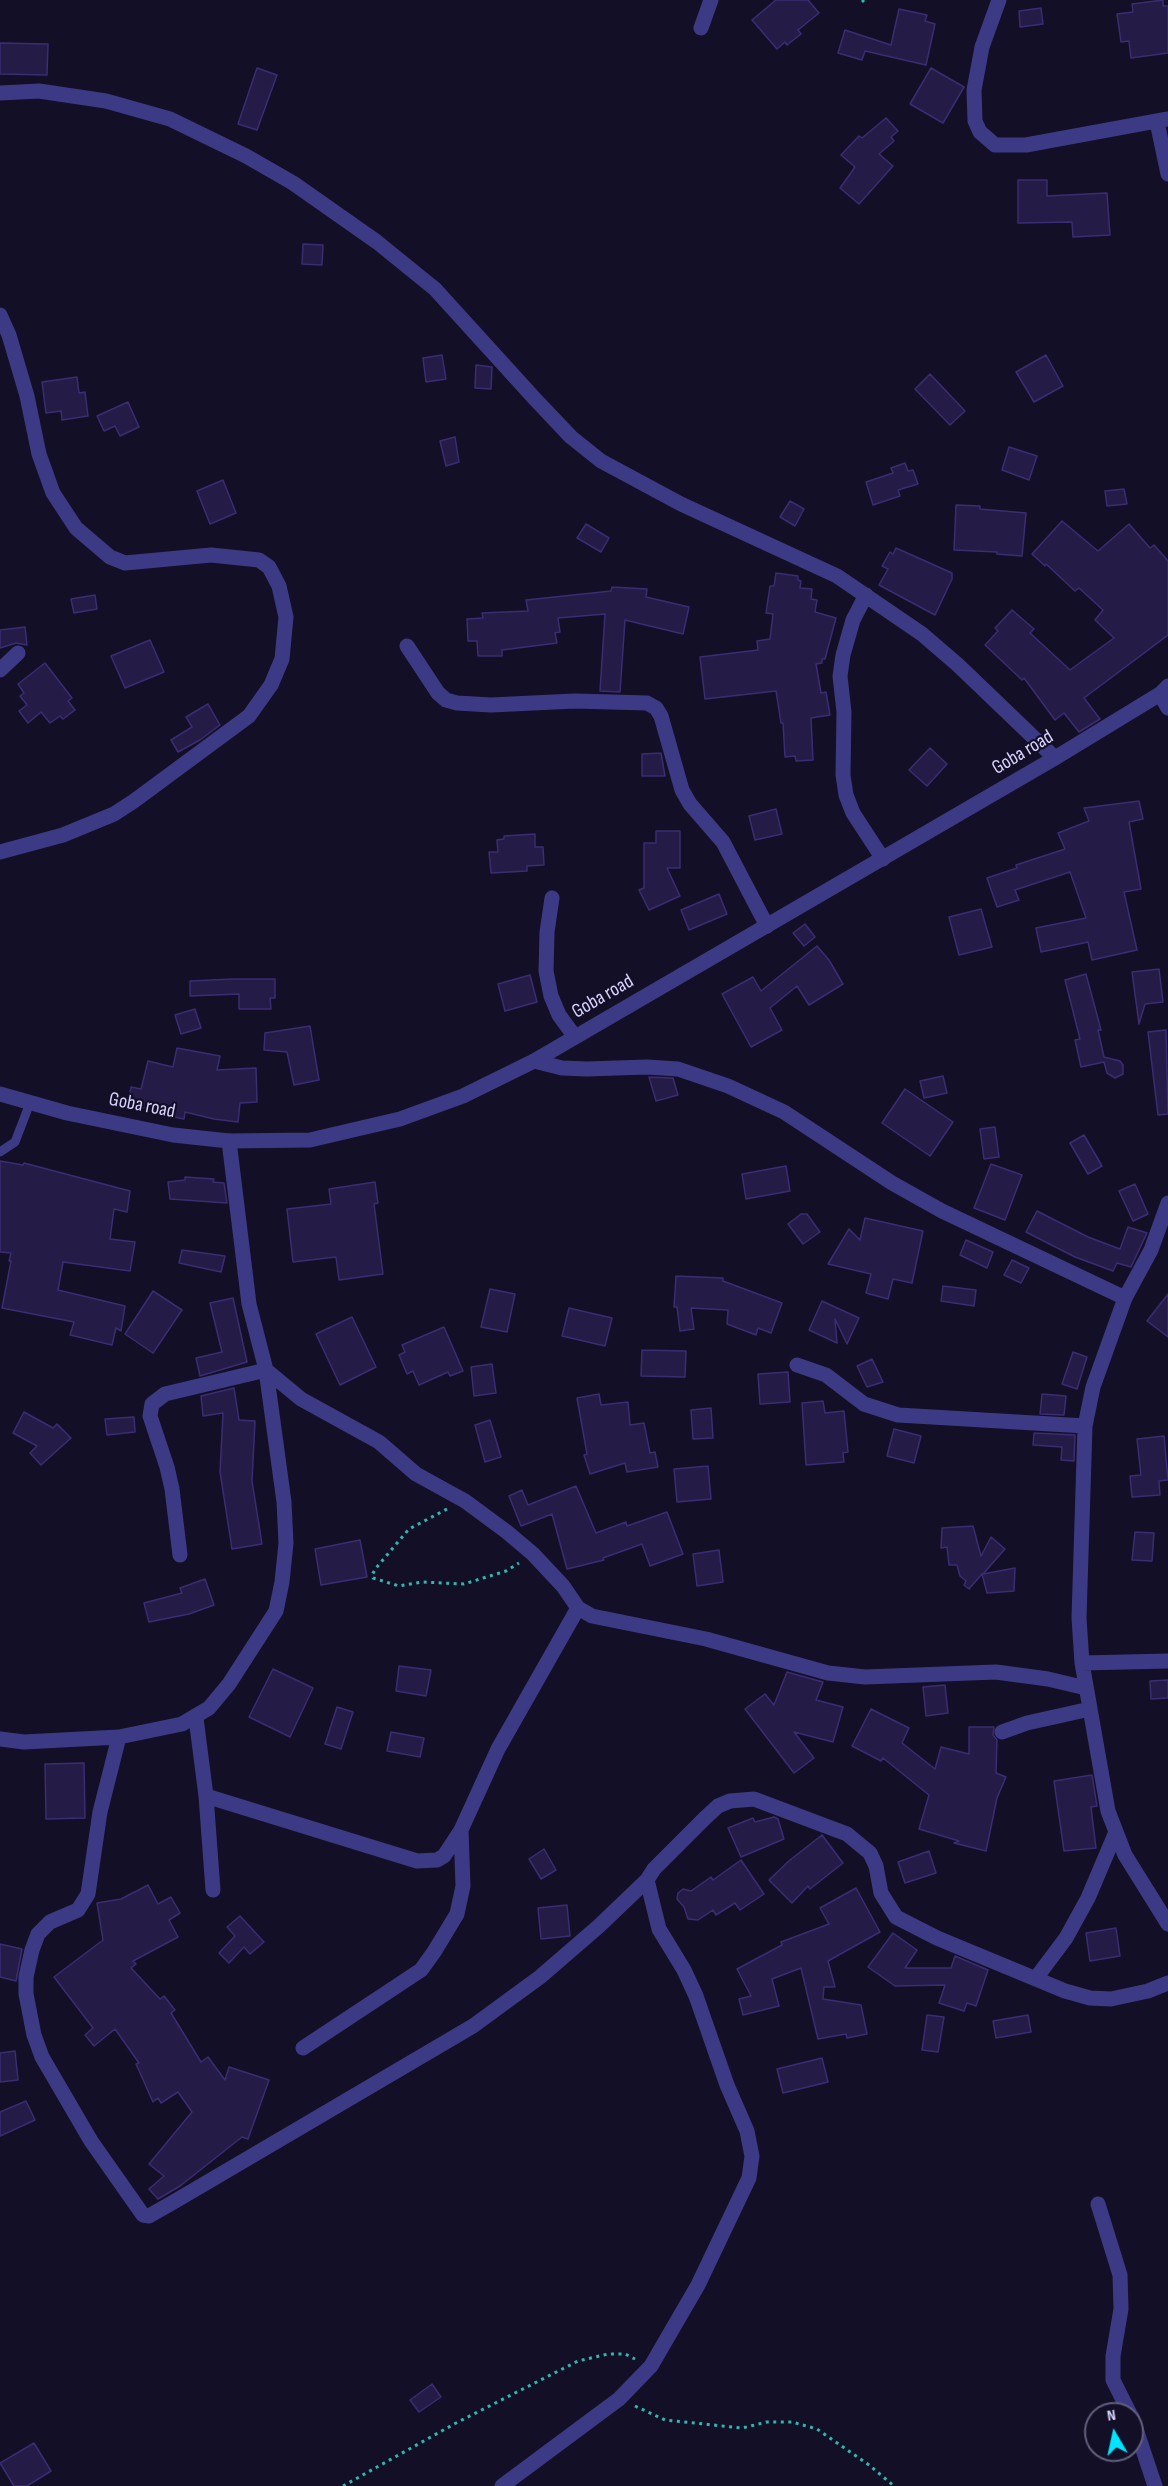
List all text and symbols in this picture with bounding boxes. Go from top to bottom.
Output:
street label: Goba road [988,725,1058,781]
street label: Goba road [568,970,638,1024]
street label: Goba road [107,1088,177,1124]
north arrow [1084,2402,1144,2462]
text: N [1106,2406,1117,2426]

